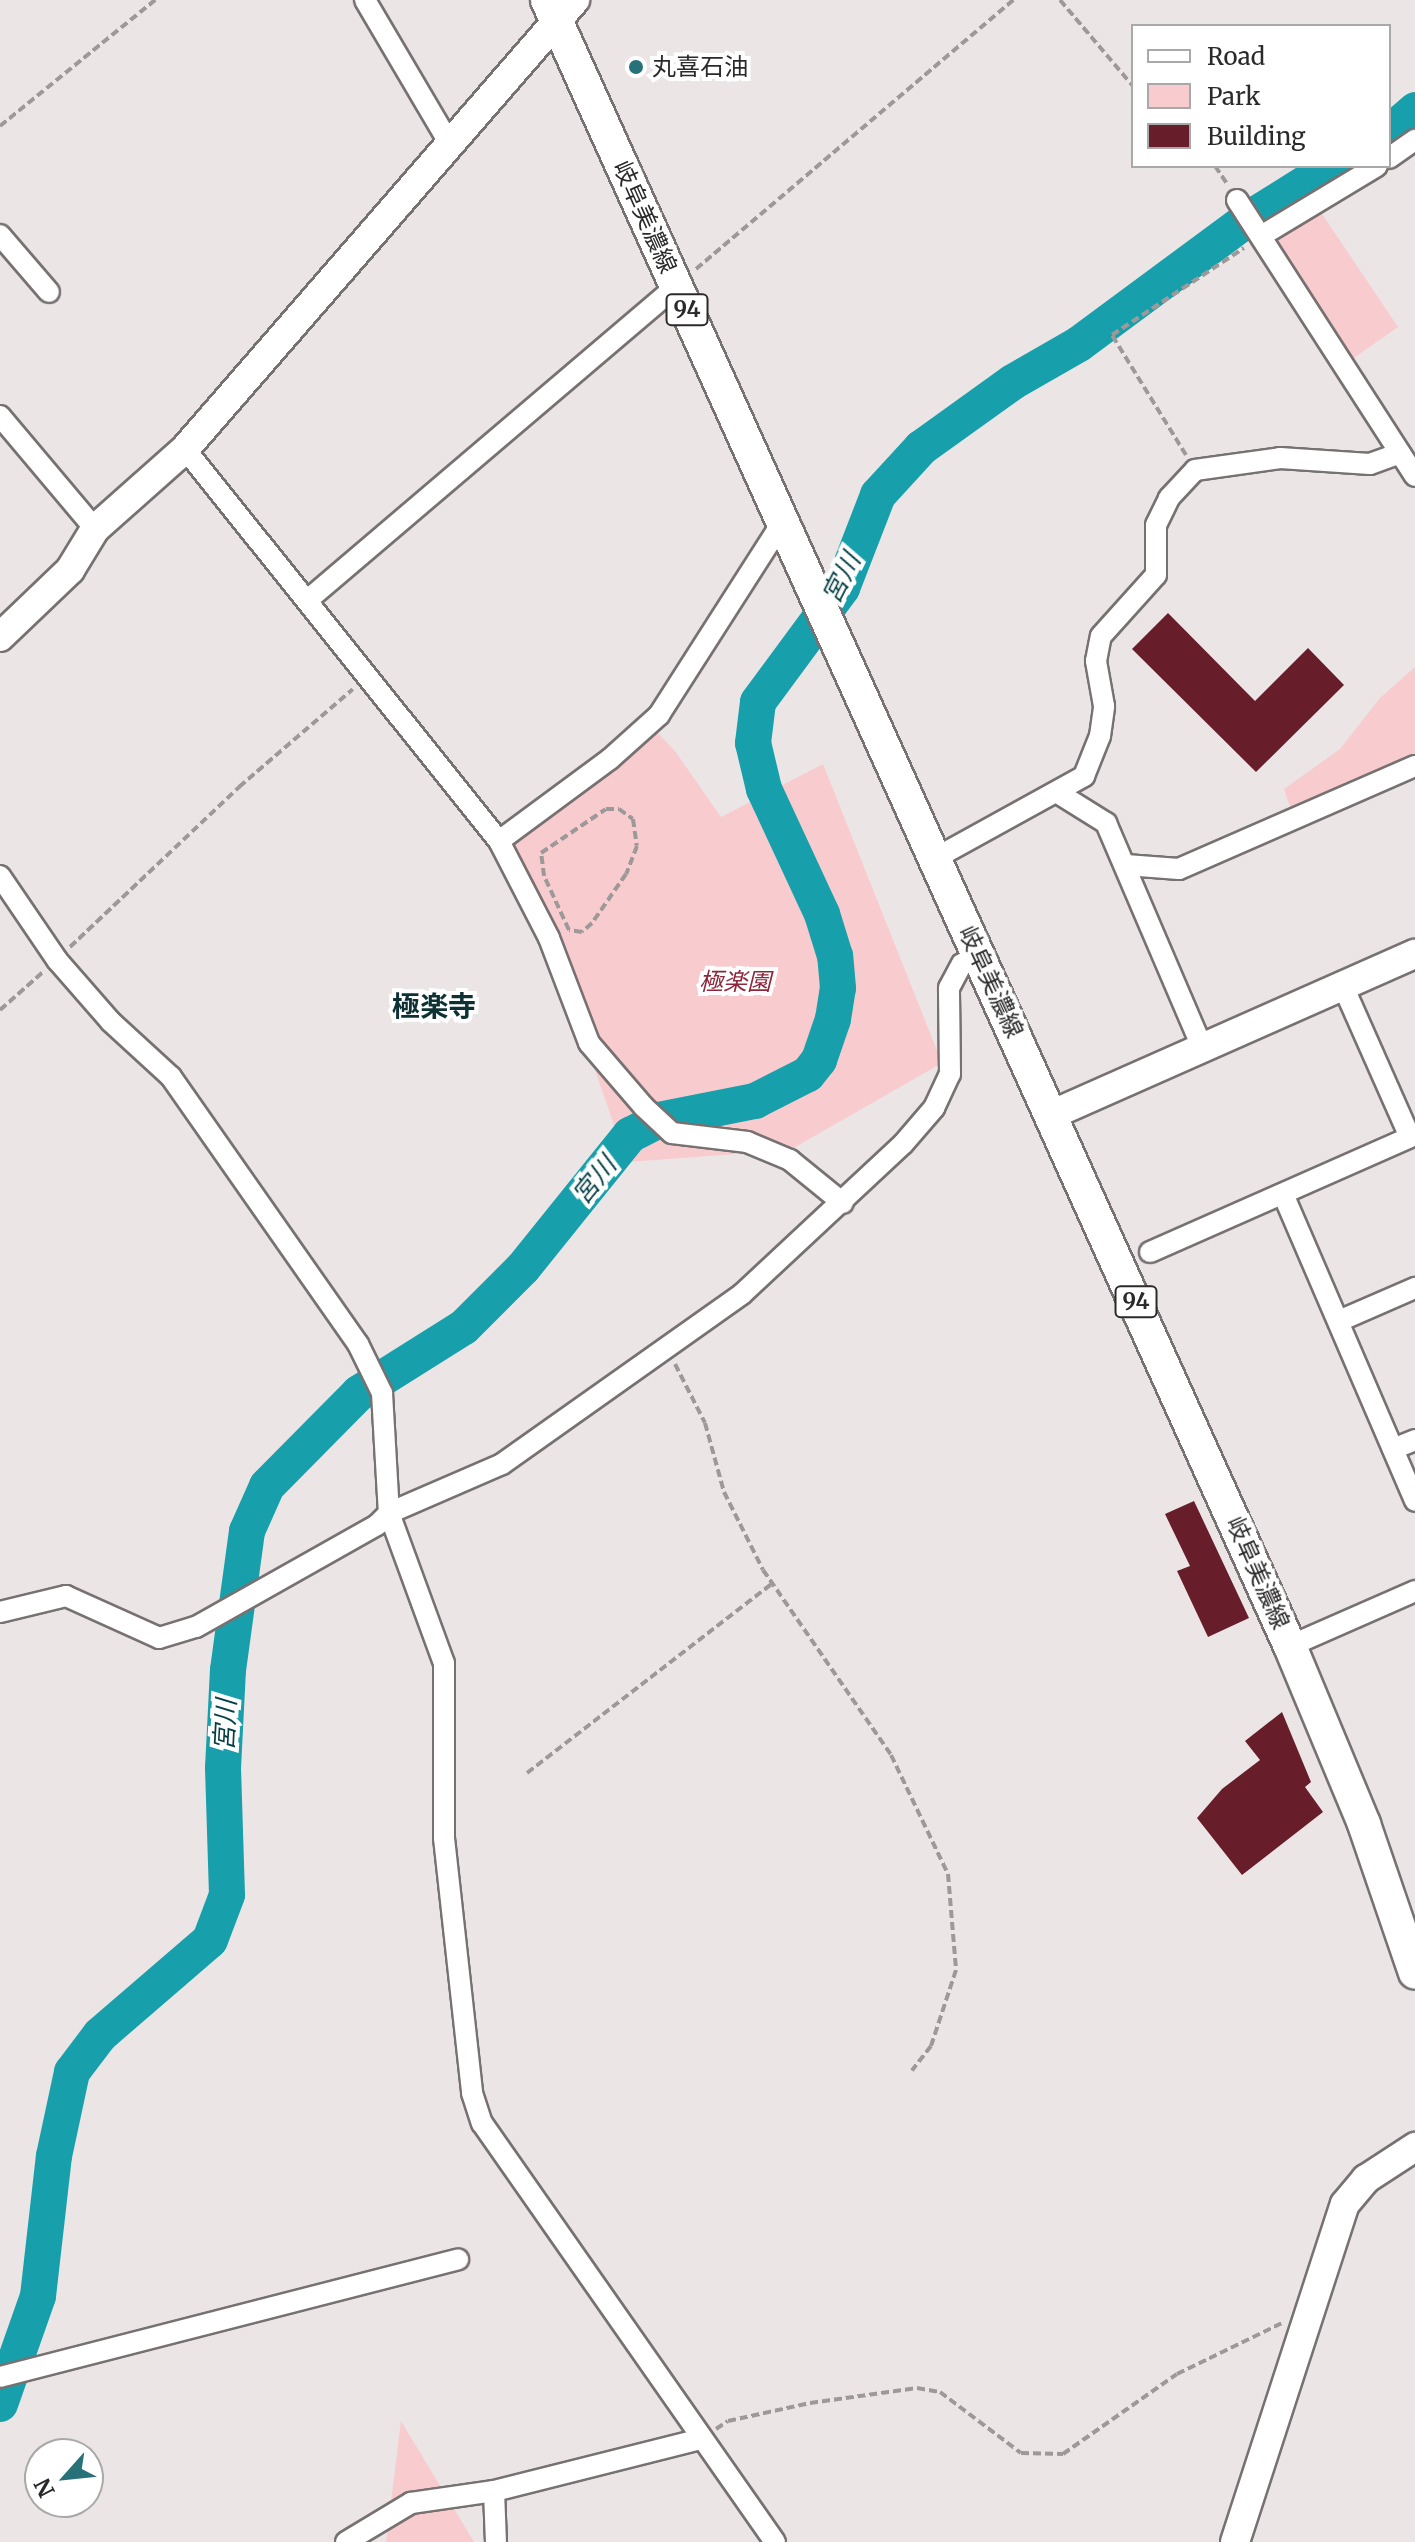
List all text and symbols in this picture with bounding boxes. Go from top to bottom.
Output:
legend [1131,24,1391,168]
text: Road [1207,41,1265,72]
place label: 丸喜石油 [652,53,748,81]
marker: 丸喜石油 [627,58,645,76]
text: Park [1207,81,1260,112]
text: Building [1207,121,1306,152]
street label: 岐阜美濃線 [607,156,683,278]
road number: 94 [665,292,709,328]
water label: 宮川 [815,548,867,608]
street label: 岐阜美濃線 [953,922,1029,1042]
park label: 極楽園 [699,968,771,996]
district label: 極楽寺 [392,989,476,1023]
water label: 宮川 [566,1150,622,1210]
road number: 94 [1114,1284,1158,1320]
street label: 岐阜美濃線 [1220,1512,1296,1634]
water label: 宮川 [208,1698,242,1752]
north arrow [24,2438,104,2518]
text: N [28,2474,61,2502]

